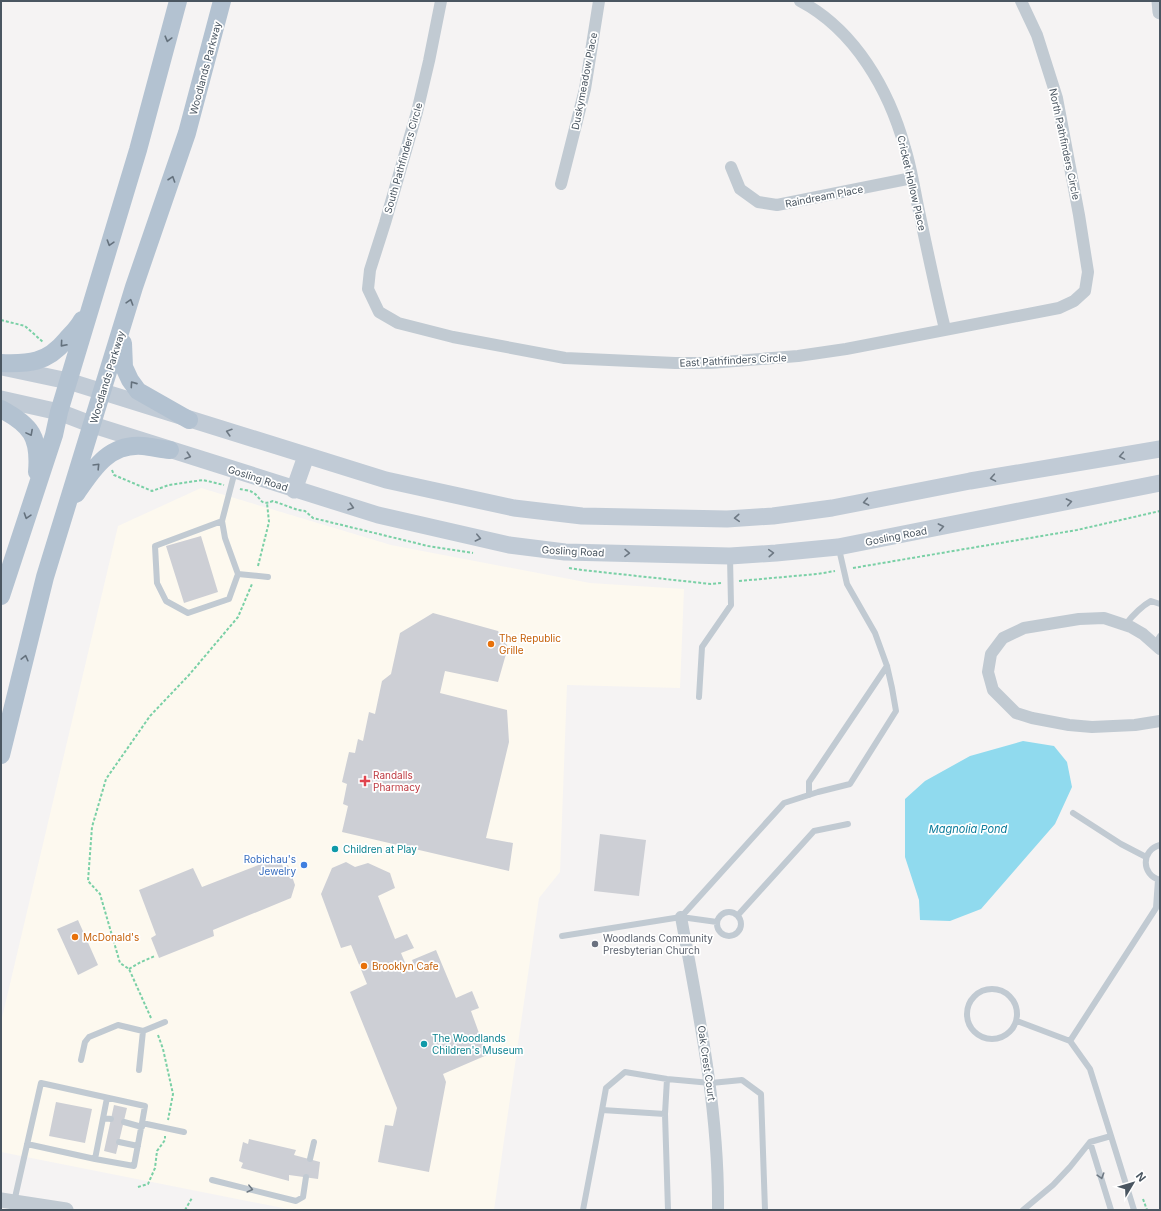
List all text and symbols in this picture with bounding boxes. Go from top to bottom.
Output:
street label: Woodlands Parkway [187,20,223,116]
street label: Duskymeadow Place [569,31,599,131]
one-way arrow [164,35,172,42]
street label: North Pathfinders Circle [1047,87,1083,201]
street label: South Pathfinders Circle [381,101,425,215]
street label: Cricket Hollow Place [895,134,929,232]
one-way arrow [167,175,175,182]
street label: Raindream Place [784,183,864,209]
one-way arrow [106,239,115,246]
one-way arrow [125,299,134,306]
street label: Woodlands Parkway [87,329,127,425]
one-way arrow [61,339,68,346]
street label: East Pathfinders Circle [679,351,787,369]
one-way arrow [131,382,138,389]
one-way arrow [225,428,232,437]
one-way arrow [25,429,33,436]
one-way arrow [185,451,192,460]
one-way arrow [1118,451,1125,460]
one-way arrow [92,463,99,471]
street label: Gosling Road [226,463,290,493]
one-way arrow [990,473,996,481]
one-way arrow [863,497,869,505]
one-way arrow [1065,498,1072,506]
one-way arrow [348,502,355,511]
one-way arrow [23,512,31,519]
one-way arrow [734,514,740,523]
one-way arrow [938,523,944,532]
street label: Gosling Road [864,524,928,548]
one-way arrow [475,533,481,541]
street label: Gosling Road [541,543,605,559]
one-way arrow [624,549,630,557]
one-way arrow [768,549,774,558]
place label: The Republic Grille [499,632,561,656]
marker: The Republic Grille [486,639,496,649]
one-way arrow [20,654,29,661]
place label: Randalls Pharmacy [373,769,421,793]
marker: Randalls Pharmacy [360,776,370,786]
water label: Magnolia Pond [929,822,1008,836]
place label: Children at Play [343,843,417,855]
marker: Children at Play [330,844,340,854]
place label: Robichau's Jewelry [244,853,296,877]
marker: Robichau's Jewelry [299,860,309,870]
place label: McDonald's [83,931,139,943]
marker: McDonald's [70,932,80,942]
place label: Woodlands Community Presbyterian Church [603,932,713,956]
marker: Woodlands Community Presbyterian Church [590,939,600,949]
place label: Brooklyn Cafe [372,960,439,972]
marker: Brooklyn Cafe [359,961,369,971]
street label: Oak Crest Court [696,1024,718,1102]
place label: The Woodlands Children's Museum [432,1032,523,1056]
marker: The Woodlands Children's Museum [419,1039,429,1049]
north arrow [1113,1163,1153,1203]
text: N [1133,1169,1149,1184]
one-way arrow [1096,1172,1105,1179]
one-way arrow [247,1185,253,1193]

